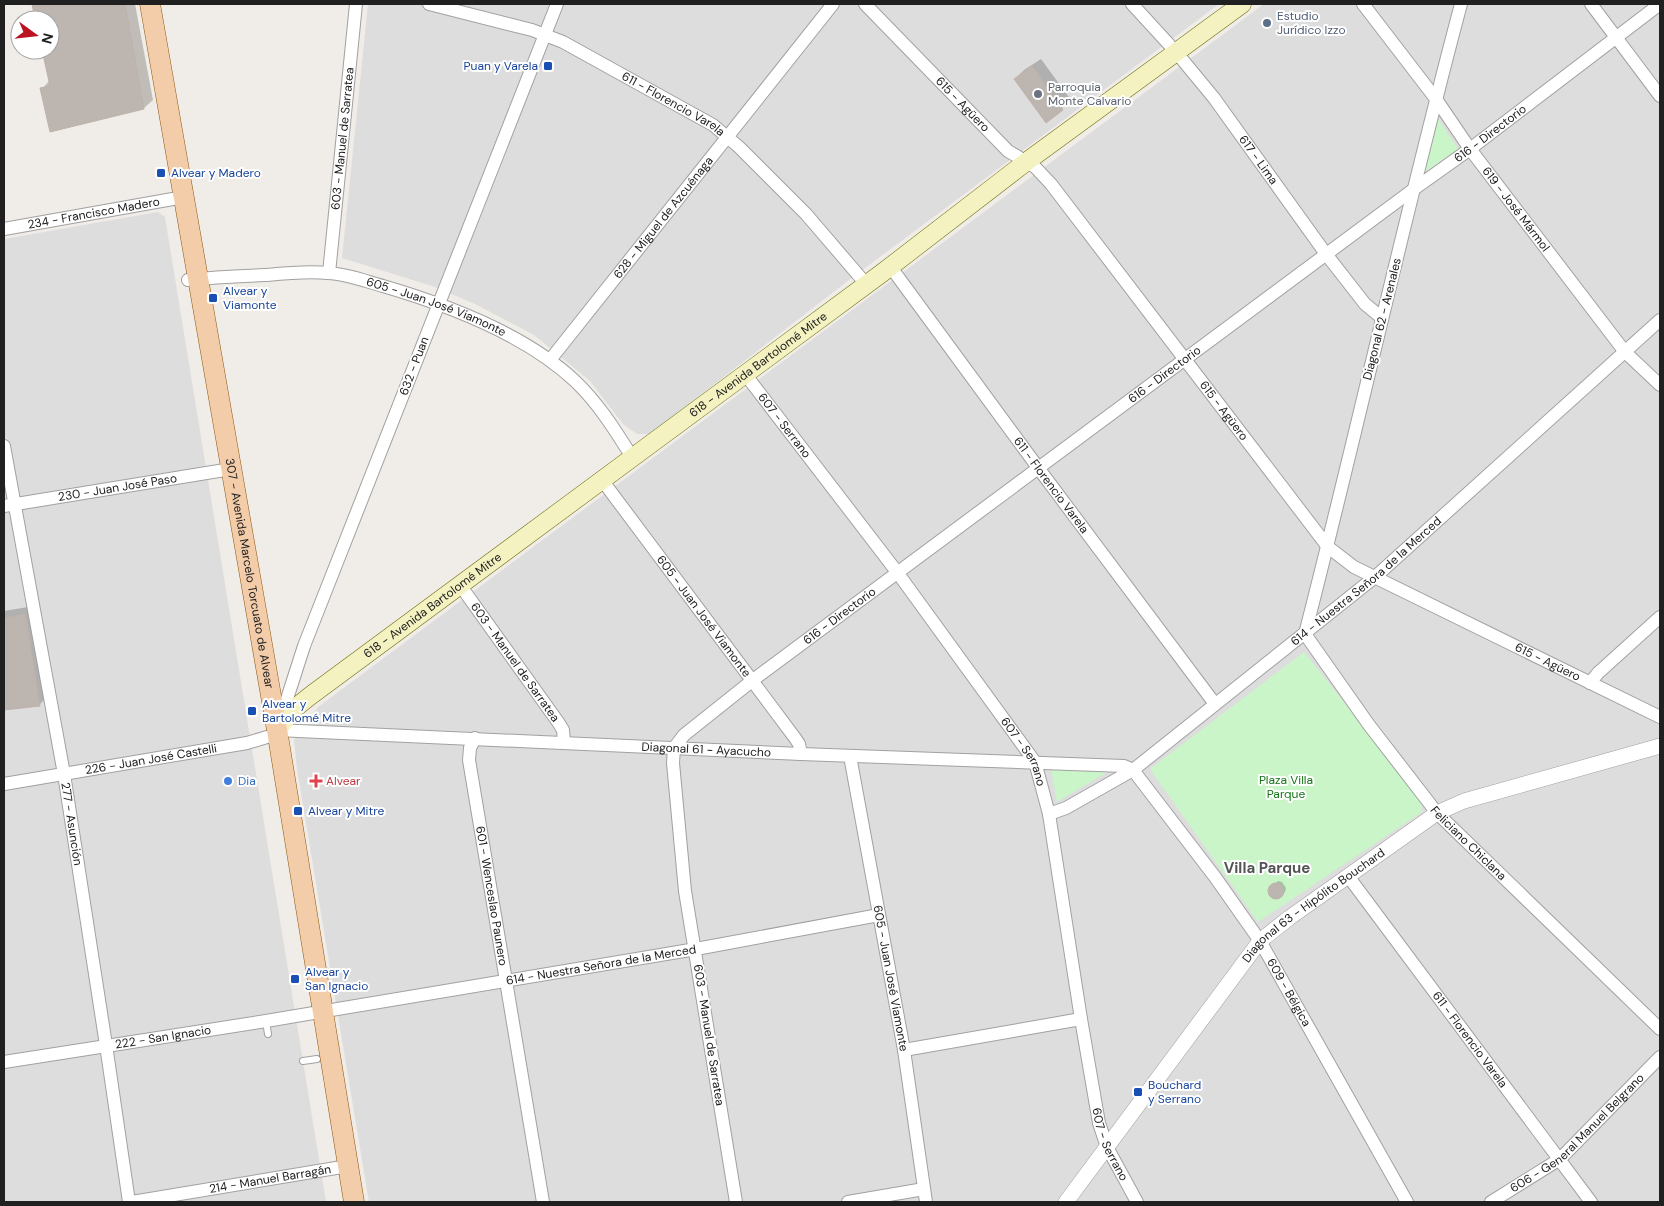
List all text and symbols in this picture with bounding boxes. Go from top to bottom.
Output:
place label: Estudio Jurídico Izzo [1277,8,1346,38]
north arrow [10,10,60,60]
marker: Estudio Jurídico Izzo [1261,17,1273,29]
text: N [38,31,58,46]
place label: Puan y Varela [464,58,538,74]
marker: Puan y Varela [542,60,554,72]
street label: 603 - Manuel de Sarratea [327,67,358,211]
street label: 611 - Florencio Varela [619,68,728,140]
street label: 615 - Agüero [932,73,993,135]
place label: Parroquia Monte Calvario [1048,79,1131,109]
marker: Parroquia Monte Calvario [1032,88,1044,100]
street label: 616 - Directorio [1451,101,1530,166]
street label: 617 - Lima [1235,132,1282,188]
street label: 628 - Miguel de Azcuénaga [610,153,717,282]
street label: 619 - José Mármol [1478,164,1553,255]
place label: Alvear y Madero [171,165,261,181]
marker: Alvear y Madero [155,167,167,179]
street label: 234 - Francisco Madero [26,193,161,233]
street label: Diagonal 62 - Arenales [1359,256,1405,382]
street label: 605 - Juan José Viamonte [364,273,509,340]
place label: Alvear y Viamonte [223,283,277,313]
marker: Alvear y Viamonte [207,292,219,304]
street label: 618 - Avenida Bartolomé Mitre [686,308,831,421]
street label: 632 - Puan [395,334,433,398]
street label: 616 - Directorio [1125,342,1204,407]
street label: 615 - Agüero [1196,378,1252,444]
street label: 607 - Serrano [754,390,815,461]
street label: 611 - Florencio Varela [1010,434,1092,537]
street label: 307 - Avenida Marcelo Torcuato de Alvear [222,457,278,690]
street label: 230 - Juan José Paso [57,470,178,505]
street label: 614 - Nuestra Señora de la Merced [1287,513,1445,649]
street label: 618 - Avenida Bartolomé Mitre [360,549,505,662]
street label: 605 - Juan José Viamonte [653,552,755,680]
street label: 616 - Directorio [800,584,879,648]
street label: 603 - Manuel de Sarratea [467,599,563,725]
street label: 615 - Agüero [1512,639,1583,685]
place label: Alvear y Bartolomé Mitre [262,696,351,726]
marker: Alvear y Bartolomé Mitre [246,705,258,717]
street label: 607 - Serrano [997,714,1049,788]
street label: Diagonal 61 - Ayacucho [641,739,771,761]
street label: 226 - Juan José Castelli [84,740,218,778]
park label: Plaza Villa Parque [1259,772,1313,802]
place label: Dia [238,773,256,789]
place label: Alvear [326,773,361,789]
marker: Dia [222,775,234,787]
marker: Alvear [310,775,322,787]
street label: 277 - Asunción [57,781,86,867]
place label: Alvear y Mitre [308,803,384,819]
street label: Feliciano Chiclana [1427,803,1510,884]
marker: Alvear y Mitre [292,805,304,817]
street label: 601 - Wenceslao Paunero [472,825,511,967]
street label: Diagonal 63 - Hipólito Bouchard [1239,845,1388,966]
district label: Villa Parque [1224,858,1310,878]
street label: 605 - Juan José Viamonte [870,904,912,1053]
street label: 614 - Nuestra Señora de la Merced [505,941,697,989]
street label: 609 - Bélgica [1263,955,1315,1029]
street label: 603 - Manuel de Sarratea [690,963,728,1107]
place label: Alvear y San Ignacio [305,964,368,994]
marker: Alvear y San Ignacio [289,973,301,985]
street label: 611 - Florencio Varela [1429,988,1511,1091]
street label: 222 - San Ignacio [114,1022,212,1053]
street label: 606 - General Manuel Belgrano [1507,1070,1648,1196]
place label: Bouchard y Serrano [1148,1077,1201,1107]
marker: Bouchard y Serrano [1132,1086,1144,1098]
street label: 607 - Serrano [1088,1106,1132,1184]
street label: 214 - Manuel Barragán [208,1161,332,1197]

